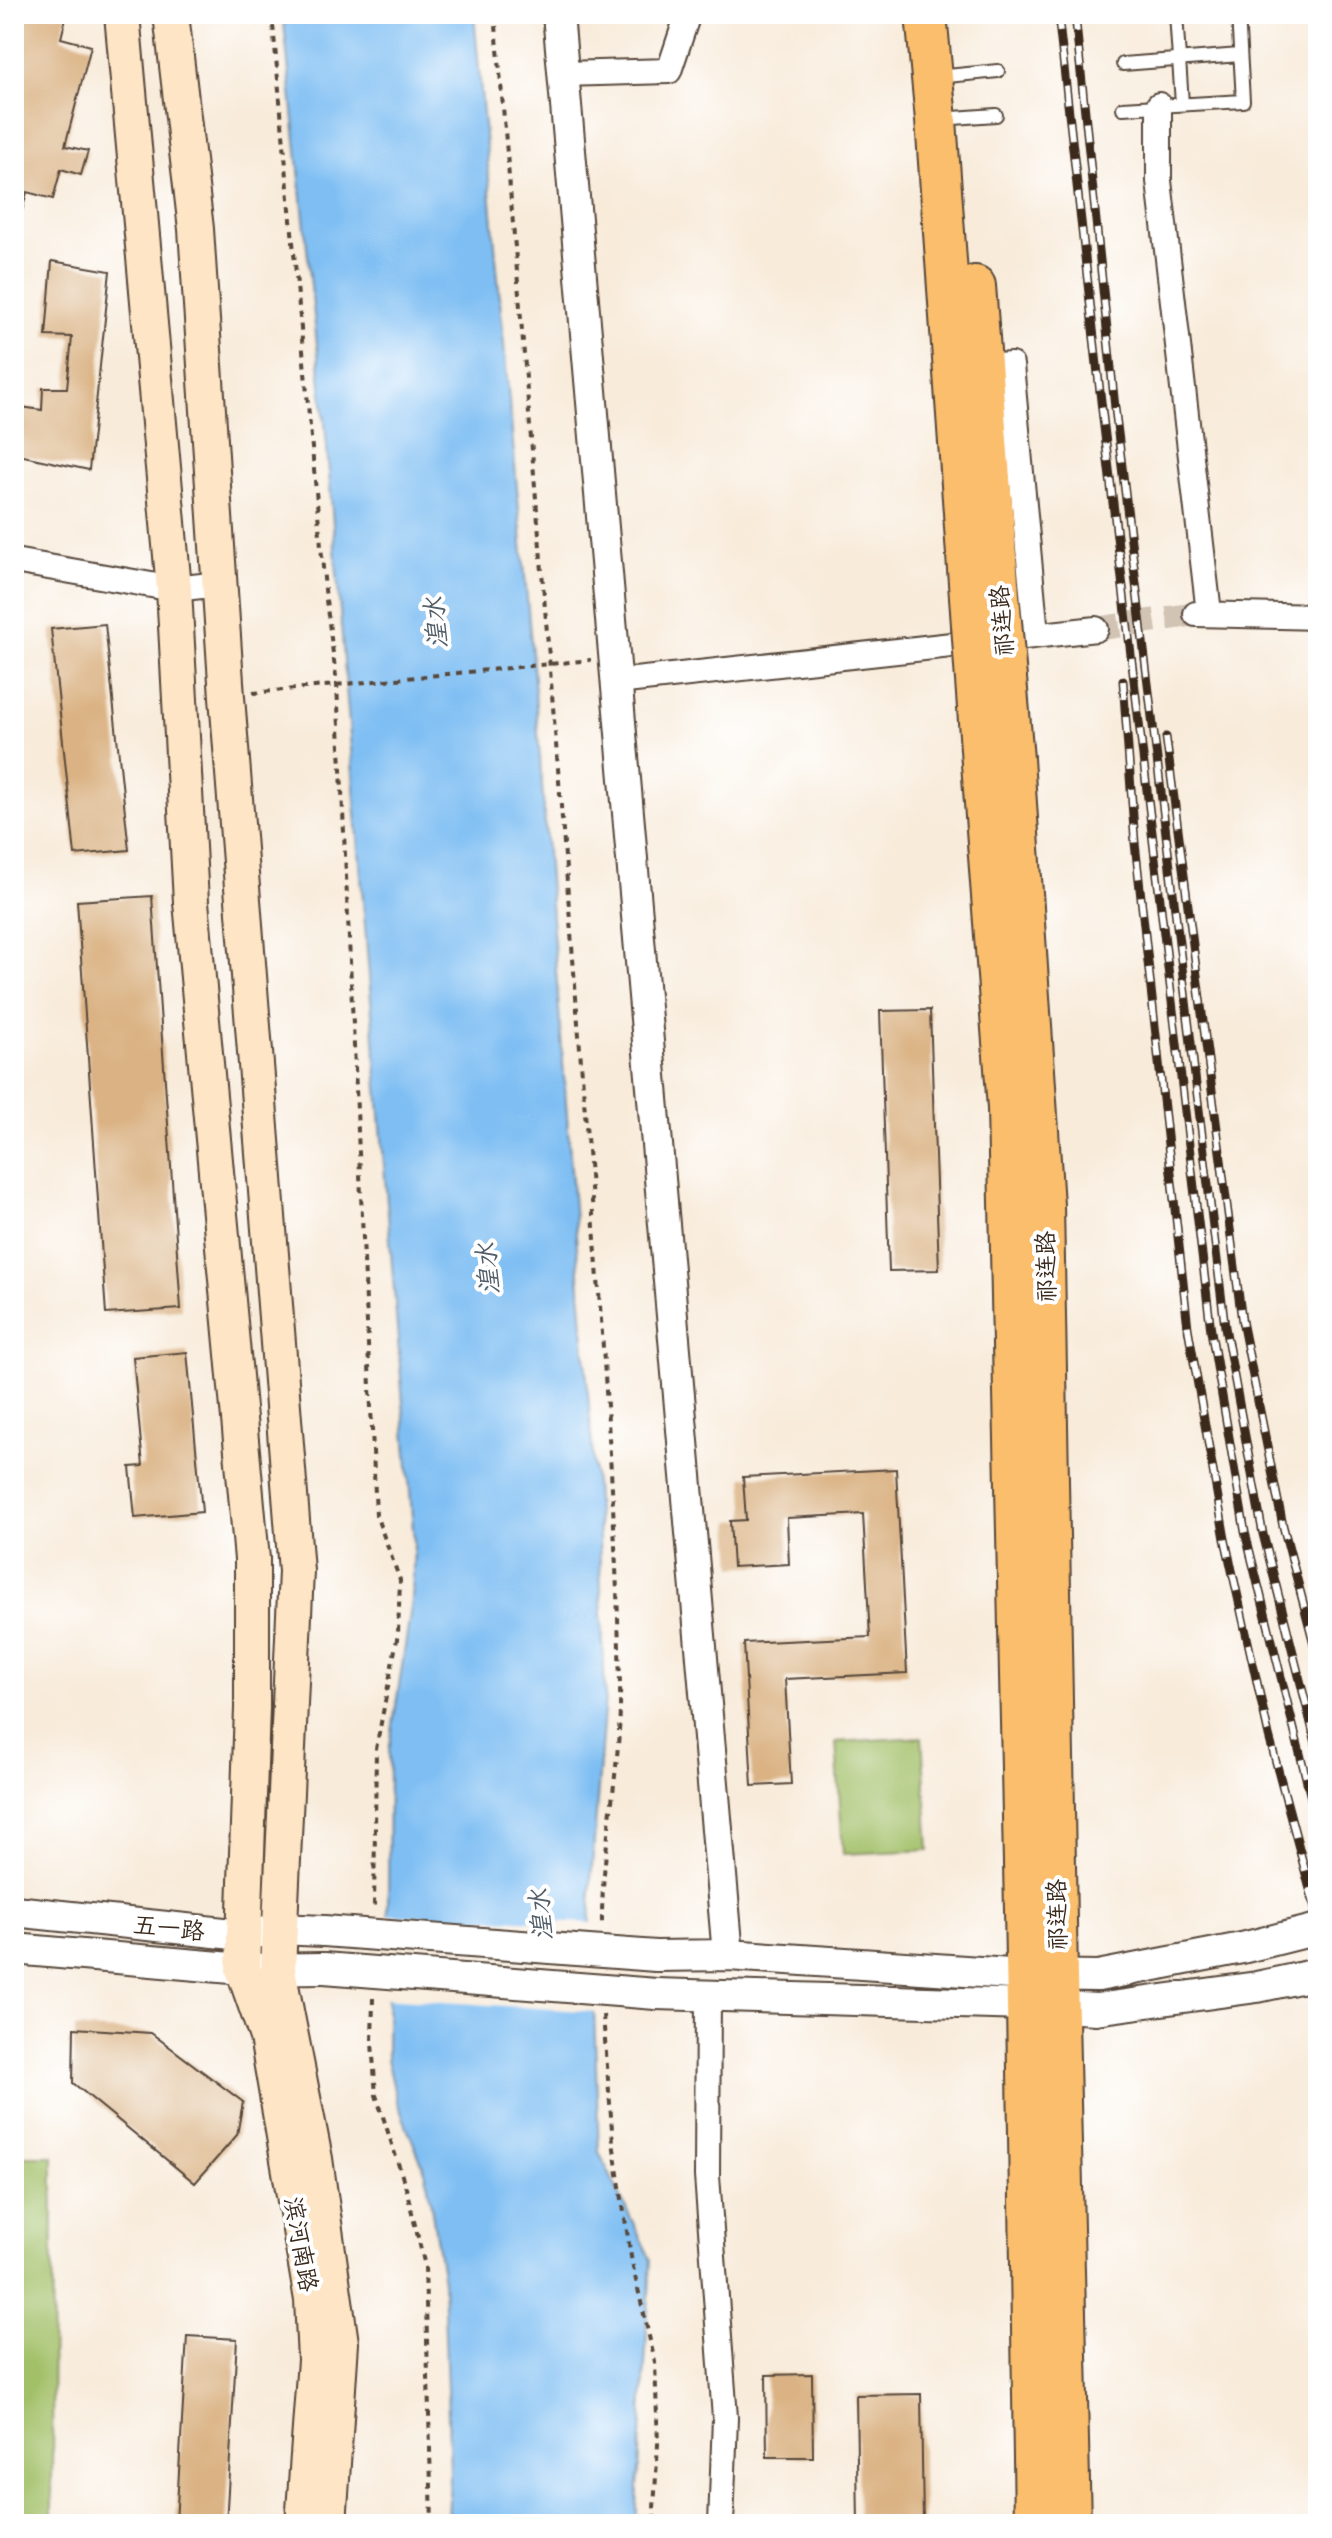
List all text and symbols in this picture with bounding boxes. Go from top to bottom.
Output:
street label: 祁连路 [983,584,1019,658]
water label: 湟水 [416,595,454,650]
street label: 祁连路 [1029,1231,1061,1303]
water label: 湟水 [468,1241,506,1296]
street label: 祁连路 [1040,1879,1072,1951]
water label: 湟水 [521,1887,559,1942]
street label: 五一路 [132,1908,206,1946]
street label: 滨河南路 [279,2194,325,2294]

